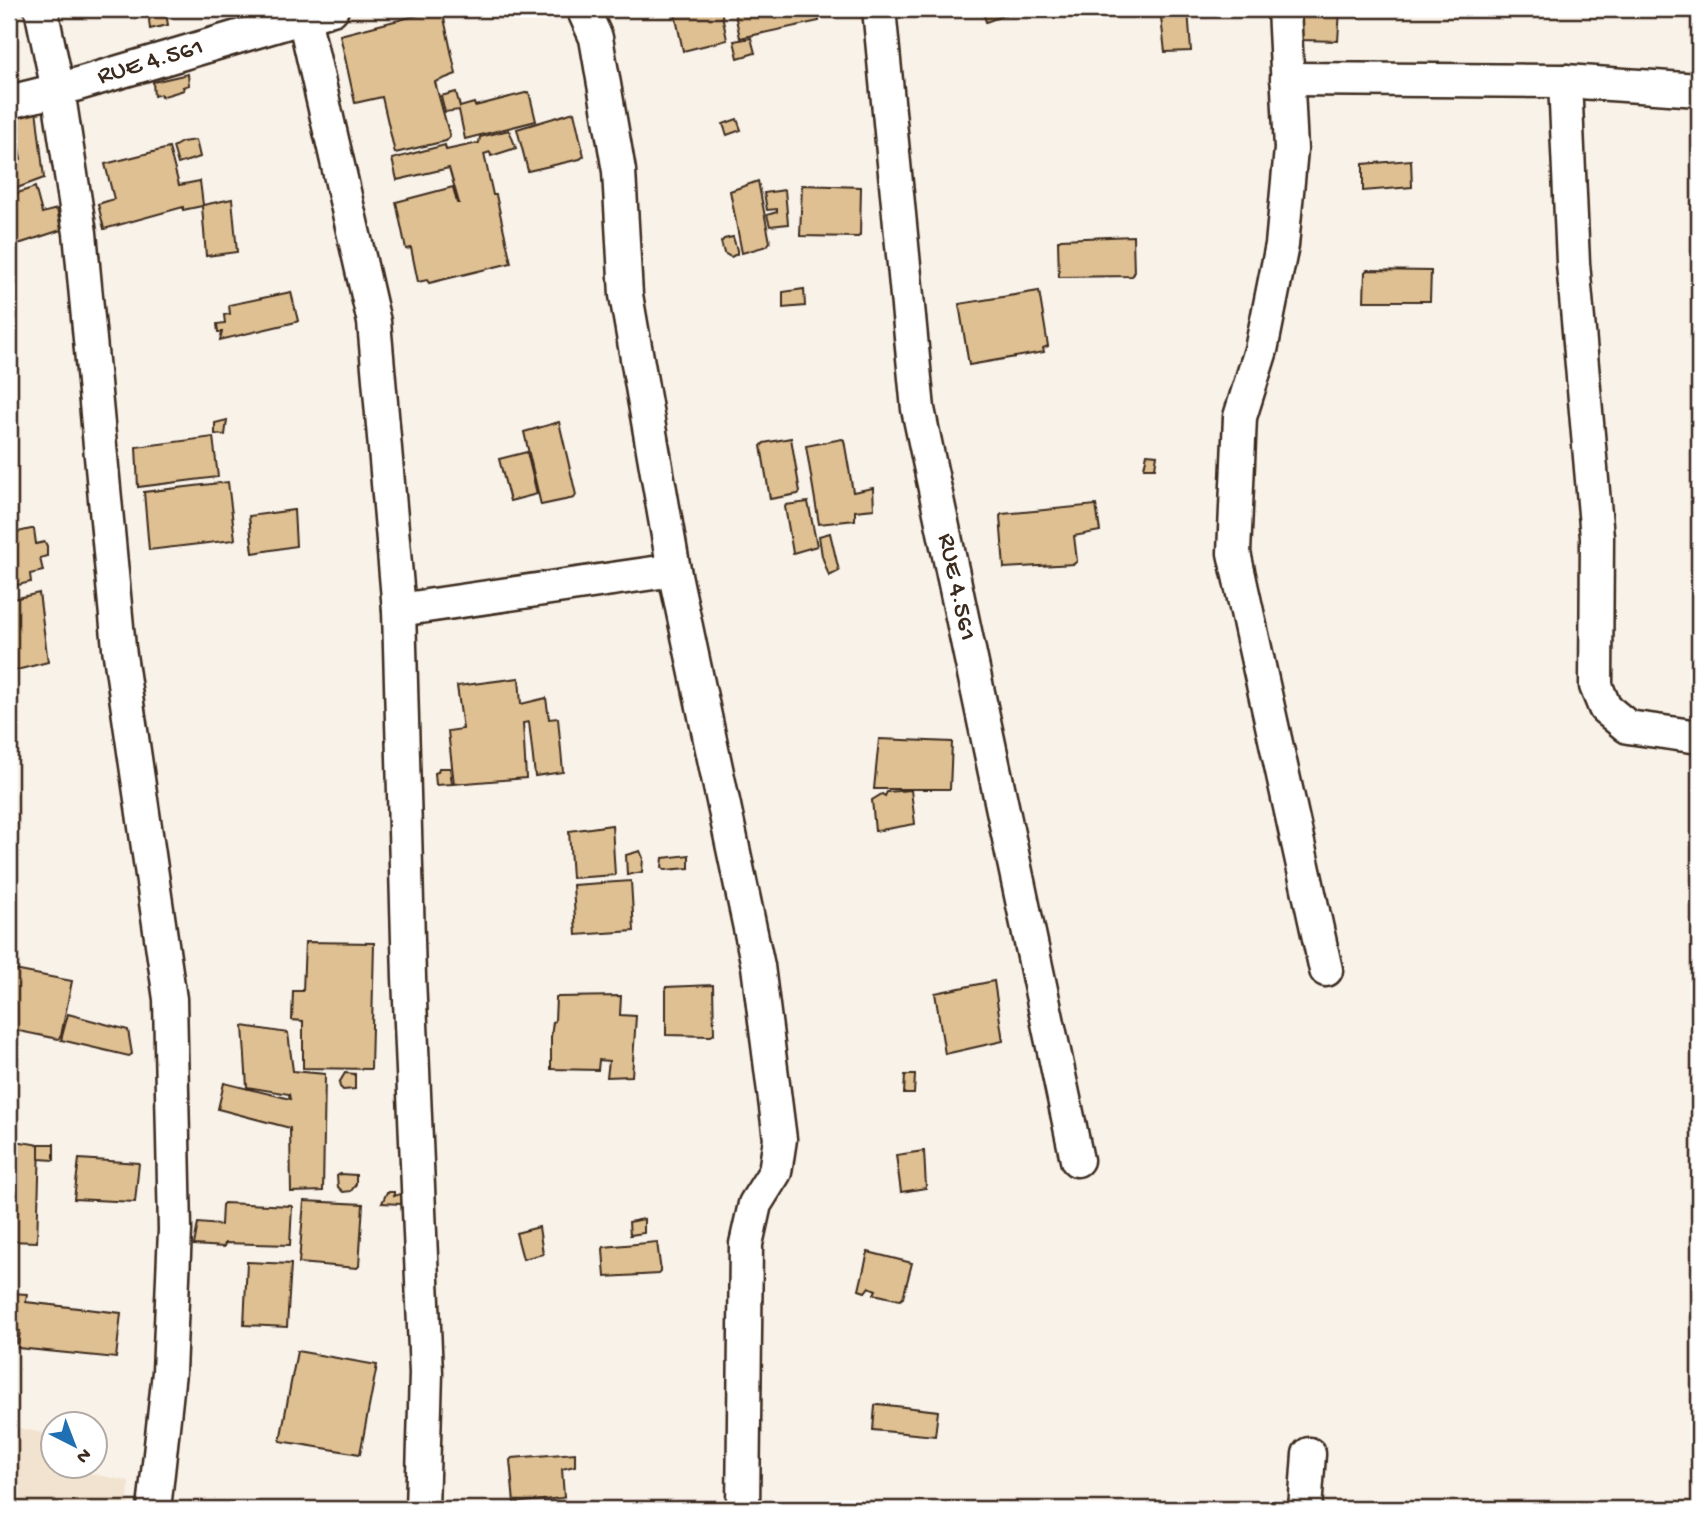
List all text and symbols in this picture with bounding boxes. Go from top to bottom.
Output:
street label: RUE 4.561 [94,32,207,93]
street label: RUE 4.561 [929,531,982,644]
north arrow [38,1410,108,1480]
text: N [71,1442,95,1468]

